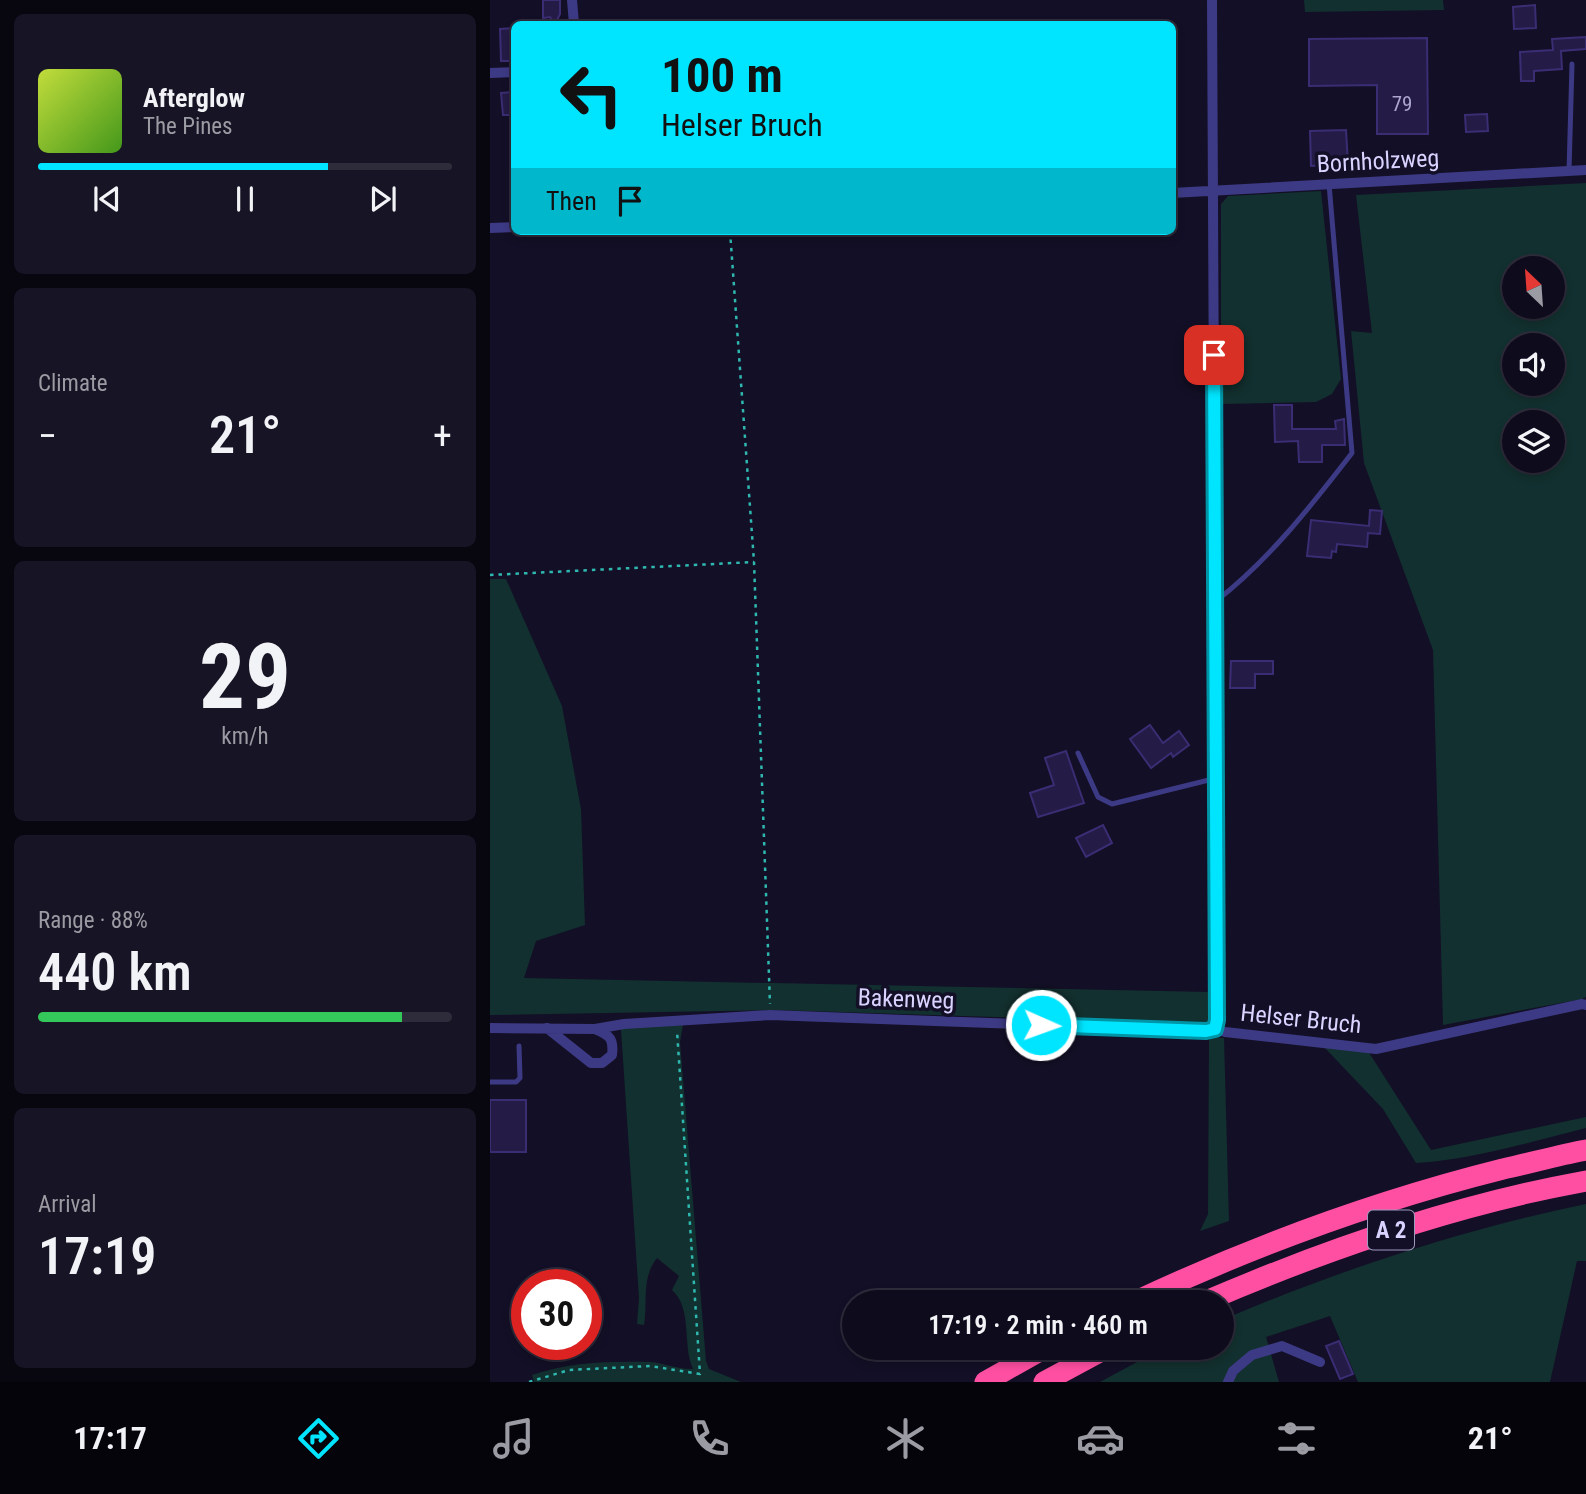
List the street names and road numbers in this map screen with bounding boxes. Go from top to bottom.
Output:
street label: Bornholzweg [1316,144,1440,178]
street label: Bakenweg [857,983,955,1015]
street label: Helser Bruch [1239,999,1363,1039]
road number: A 2 [1368,1210,1414,1250]

